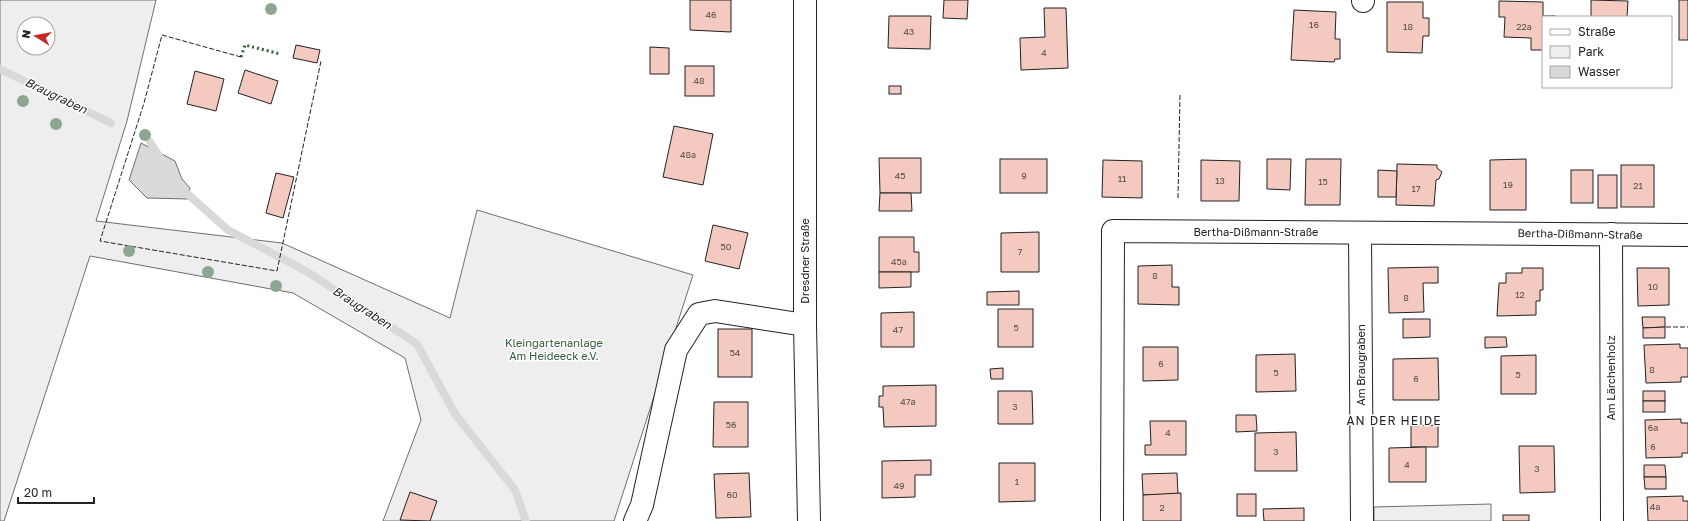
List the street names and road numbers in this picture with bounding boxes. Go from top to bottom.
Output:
street label: Dresdner Straße [798,218,811,304]
street label: Bertha-Dißmann-Straße [1194,225,1318,238]
street label: Bertha-Dißmann-Straße [1517,226,1643,241]
street label: Am Braugraben [1354,324,1367,406]
street label: Am Lärchenholz [1604,335,1617,421]

